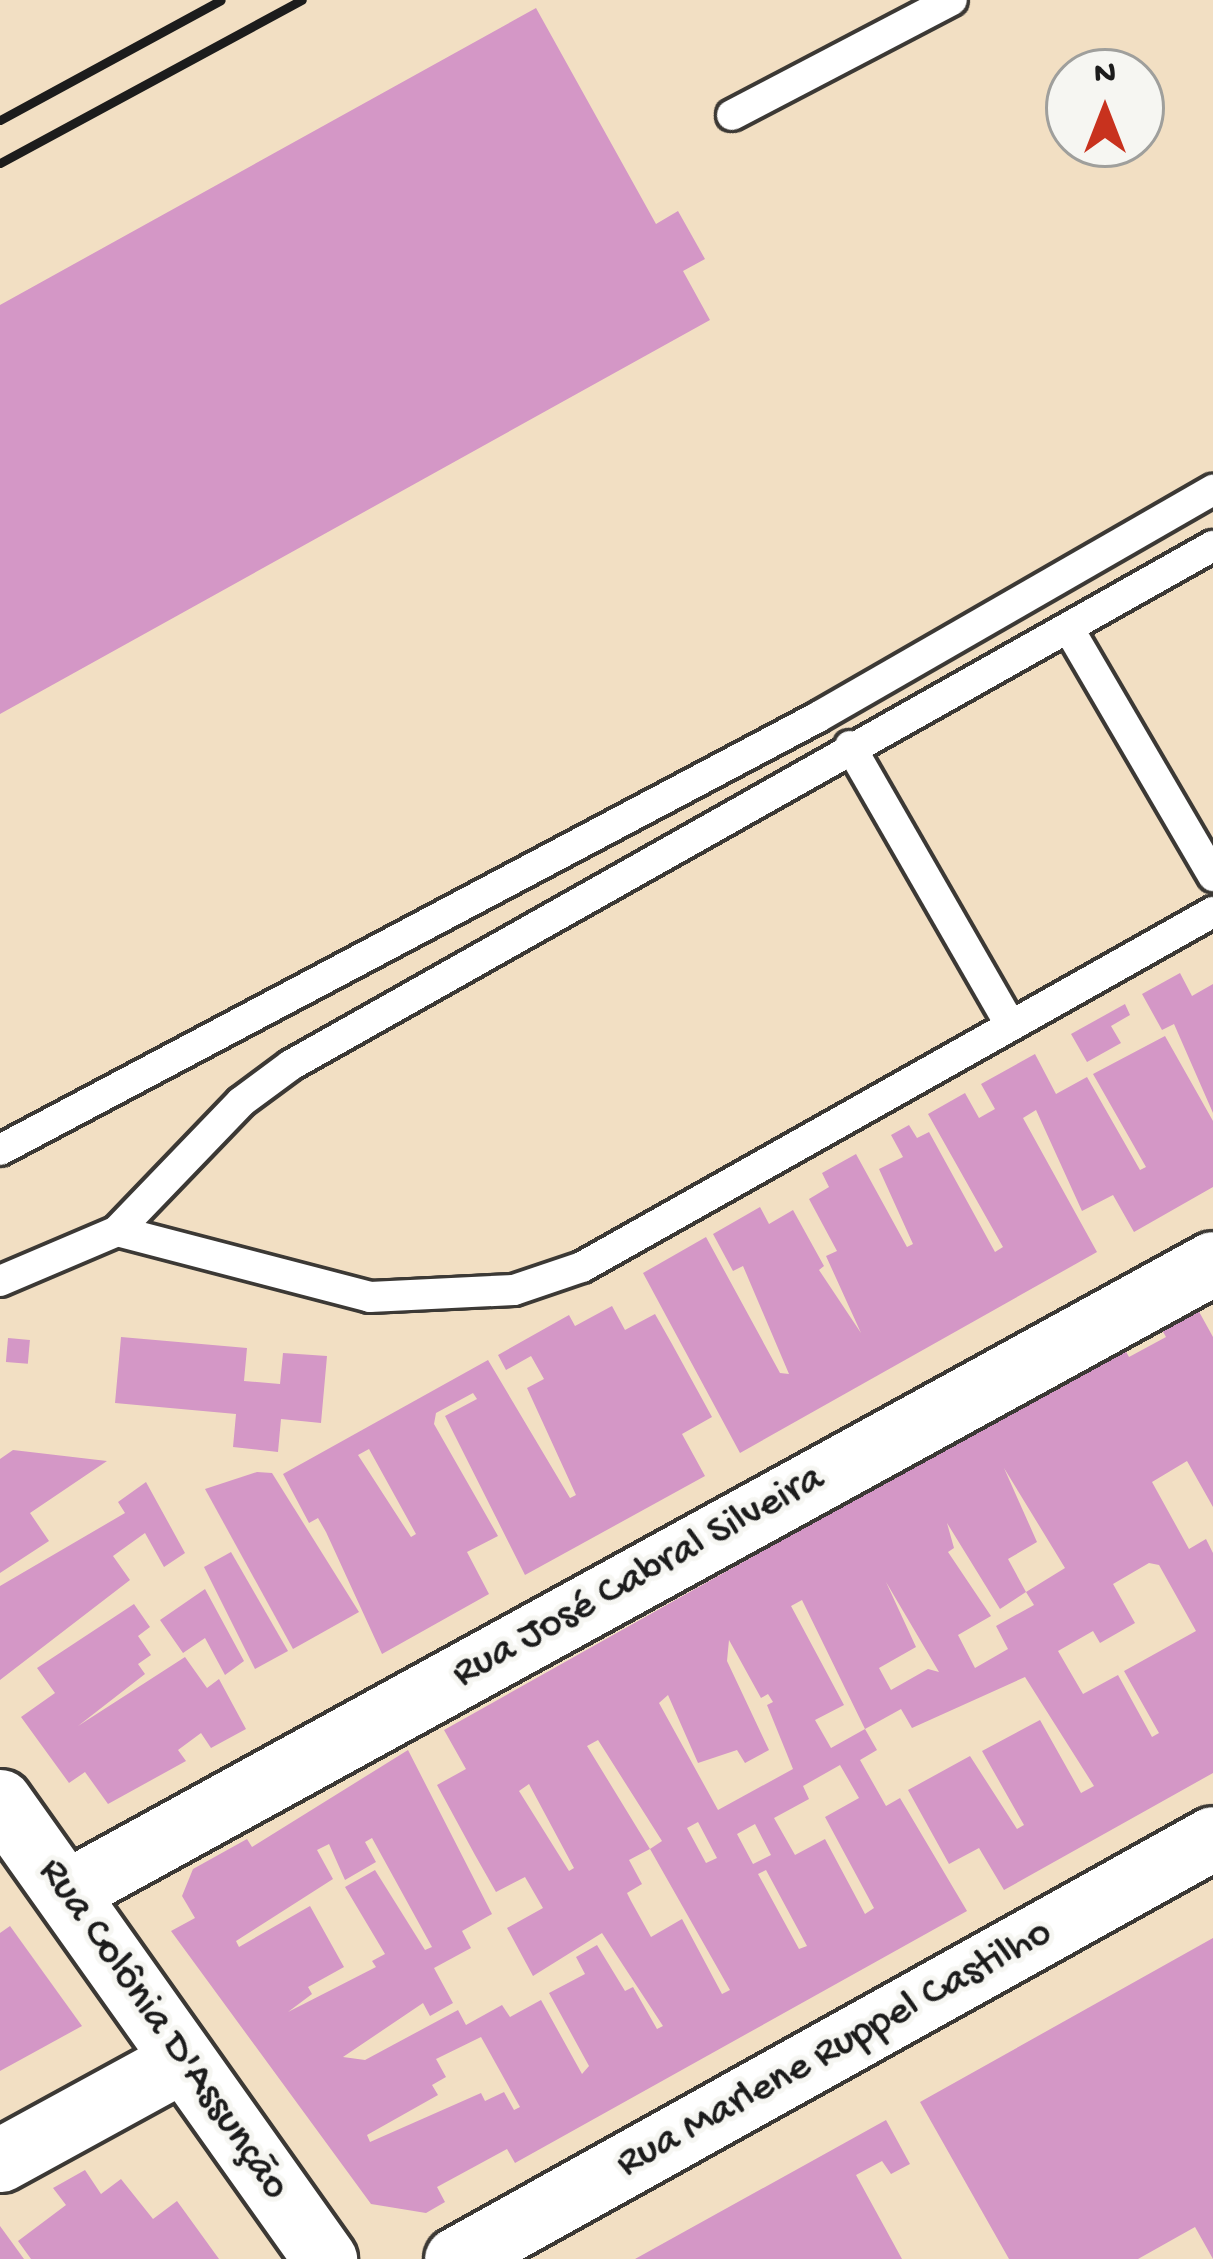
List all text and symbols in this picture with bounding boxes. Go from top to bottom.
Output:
north arrow [1045,48,1165,168]
text: N [1094,56,1116,94]
street label: Rua José Cabral Silveira [444,1455,834,1701]
street label: Rua Colônia D'Assunção [25,1849,299,2211]
street label: Rua Marlene Ruppel Castilho [608,1909,1062,2191]

